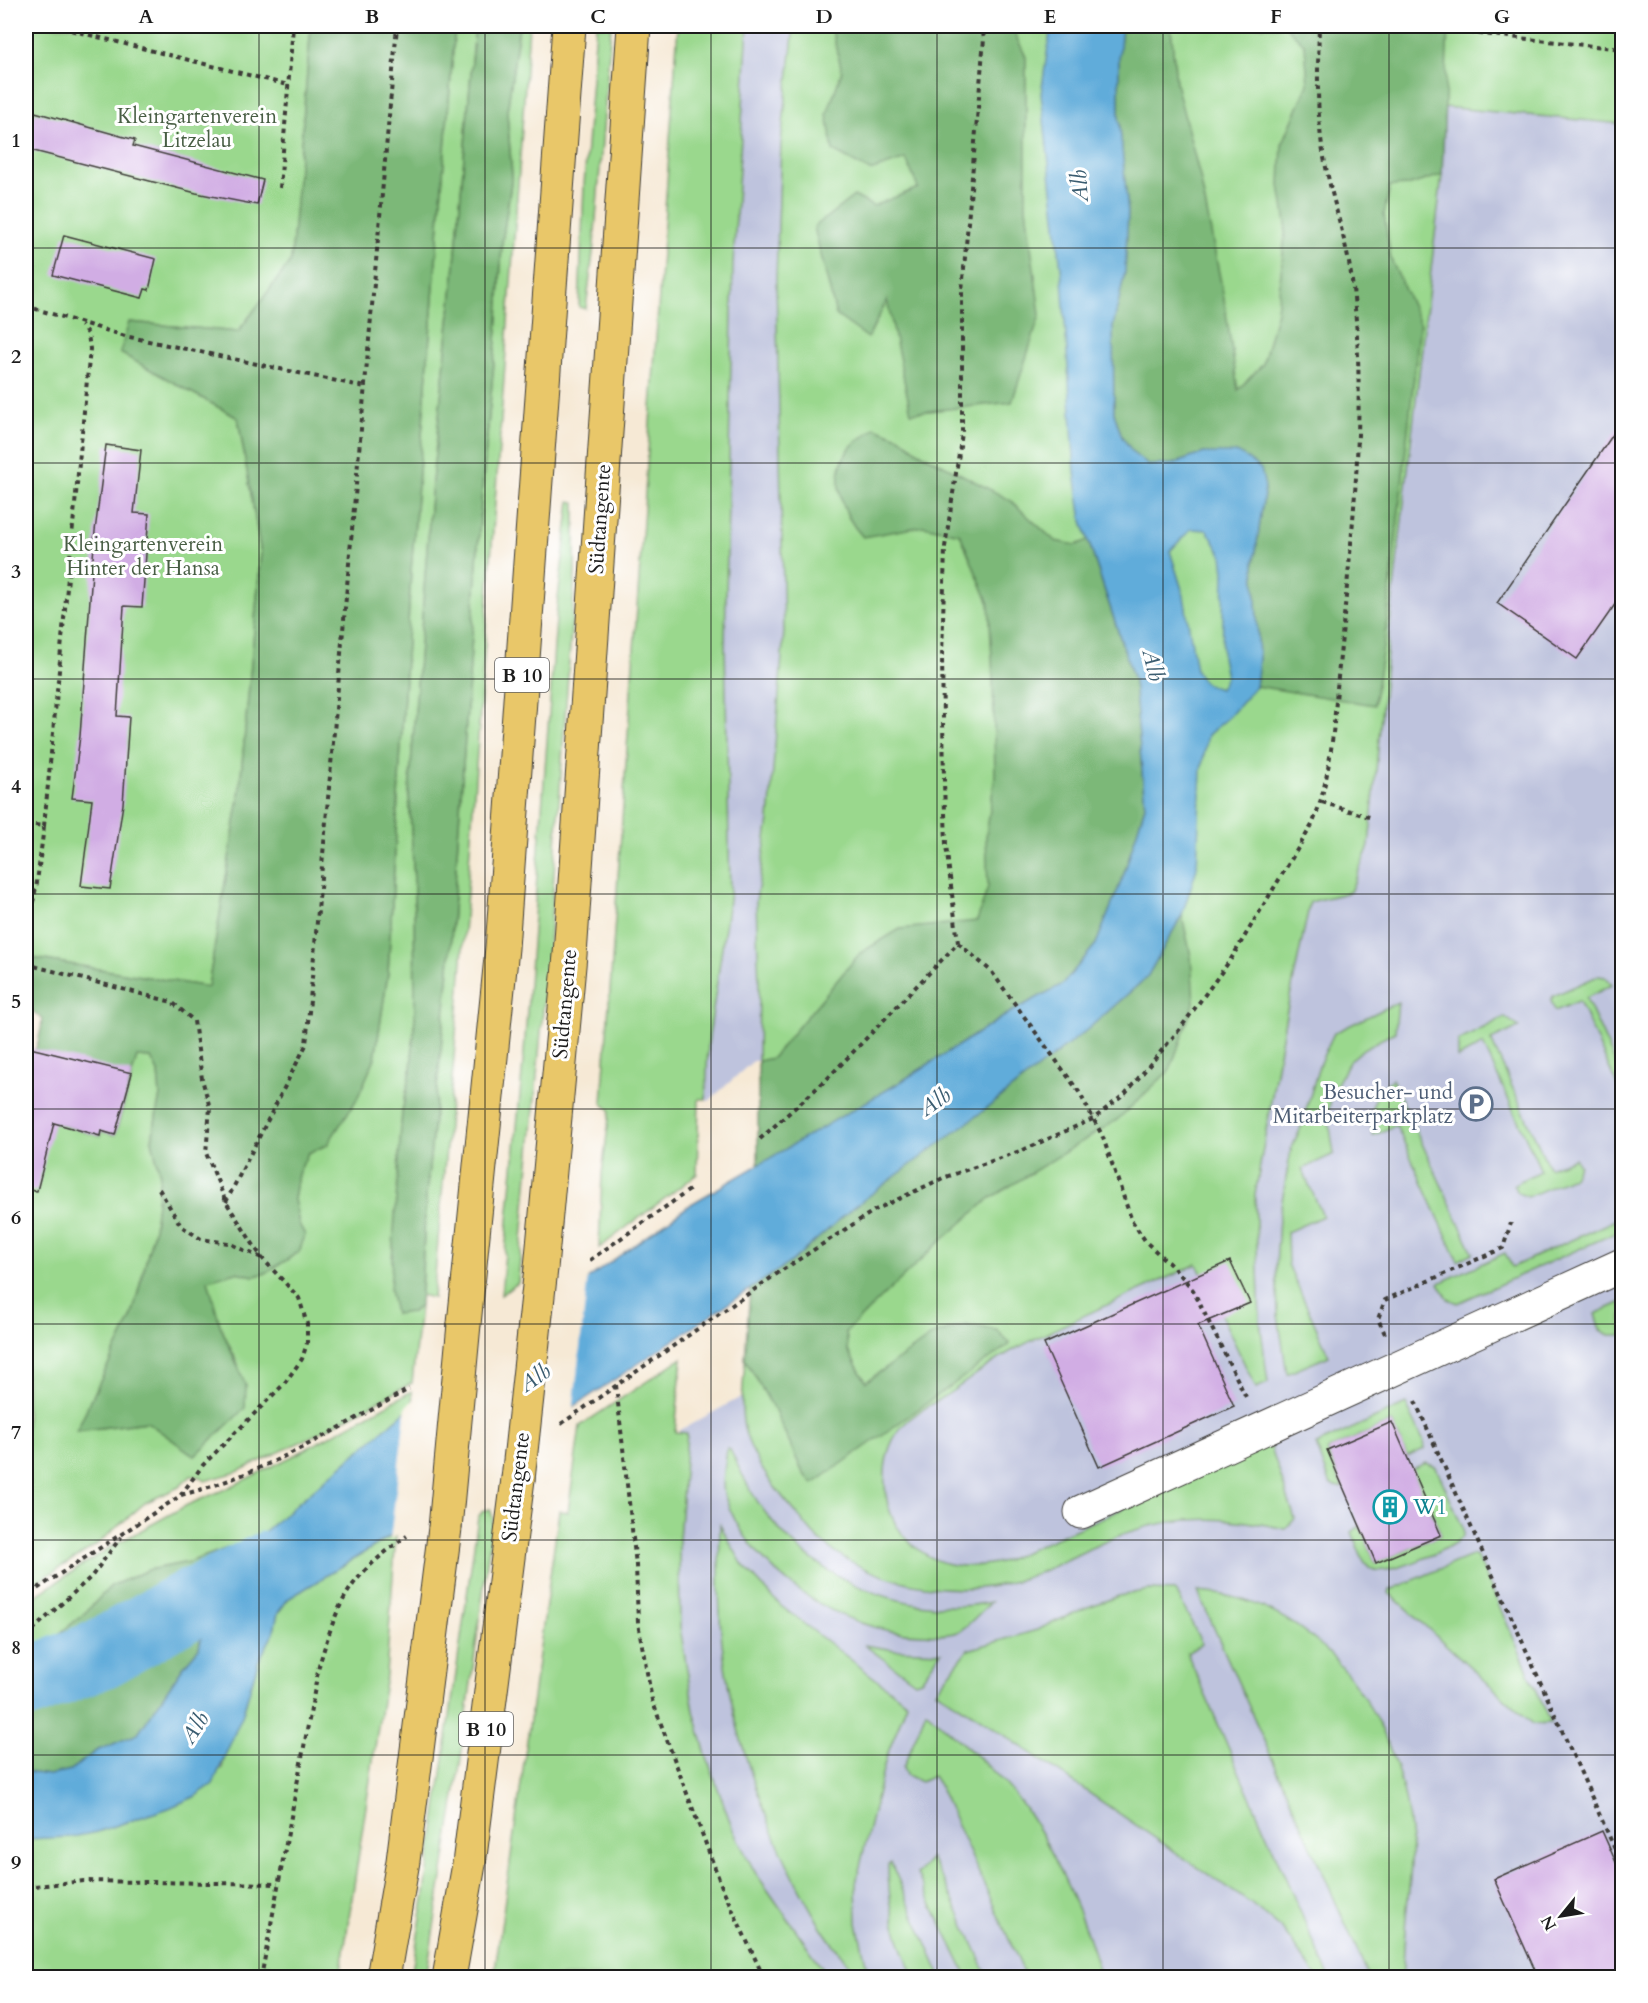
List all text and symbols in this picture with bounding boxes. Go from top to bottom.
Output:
text: A [138,3,154,30]
text: B [365,3,379,30]
text: C [590,3,606,30]
text: D [815,3,833,30]
text: E [1044,3,1056,30]
text: F [1270,3,1282,30]
text: G [1494,3,1510,30]
park label: Kleingartenverein Litzelau [117,102,277,155]
text: 1 [11,127,21,154]
water label: Alb [1064,168,1096,204]
text: 2 [11,343,21,370]
street label: Südtangente [582,463,618,575]
park label: Kleingartenverein Hinter der Hansa [63,530,223,583]
text: 3 [11,558,21,585]
water label: Alb [1134,645,1172,685]
road number: B 10 [495,658,549,692]
text: 4 [11,773,21,800]
street label: Südtangente [546,948,584,1060]
text: 5 [11,988,21,1015]
place label: Besucher- und Mitarbeiterparkplatz [1273,1078,1454,1131]
water label: Alb [912,1080,957,1124]
parking icon: Besucher- und Mitarbeiterparkplatz [1458,1086,1494,1122]
text: 6 [11,1204,21,1231]
water label: Alb [512,1356,557,1400]
text: 7 [11,1419,21,1446]
street label: Südtangente [495,1431,537,1543]
building icon: W1 [1372,1489,1408,1525]
place label: W1 [1412,1493,1447,1522]
text: 8 [11,1634,21,1661]
water label: Alb [173,1706,217,1751]
road number: B 10 [459,1712,513,1746]
text: 9 [11,1849,21,1876]
north arrow [1531,1886,1591,1946]
text: N [1536,1911,1562,1935]

